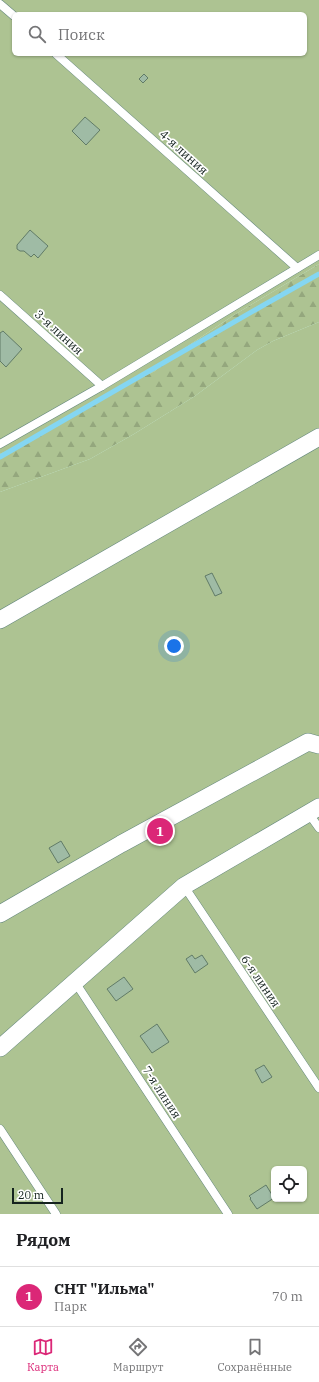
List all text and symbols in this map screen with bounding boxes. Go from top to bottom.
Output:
search box [12,12,307,56]
icon: search [26,23,48,45]
text: Поиск [58,25,105,44]
street label: 4-я линия [157,126,211,178]
street label: 3-я линия [32,306,86,358]
your location [164,636,184,656]
pin: 1 [147,816,173,846]
street label: 6-я линия [238,952,284,1010]
street label: 7-я линия [139,1063,185,1121]
map controls [271,1166,307,1202]
button: locate [271,1166,307,1202]
scale bar [12,1186,63,1205]
text: 20 m [18,1188,44,1202]
text: Рядом [16,1229,71,1251]
text: СНТ "Ильма" [54,1279,154,1298]
text: 1 [25,1288,33,1305]
text: 70 m [272,1288,303,1305]
text: Парк [54,1298,87,1315]
tab: Карта [27,1336,59,1374]
tab: Маршрут [113,1336,163,1374]
tab: Сохранённые [217,1336,292,1374]

